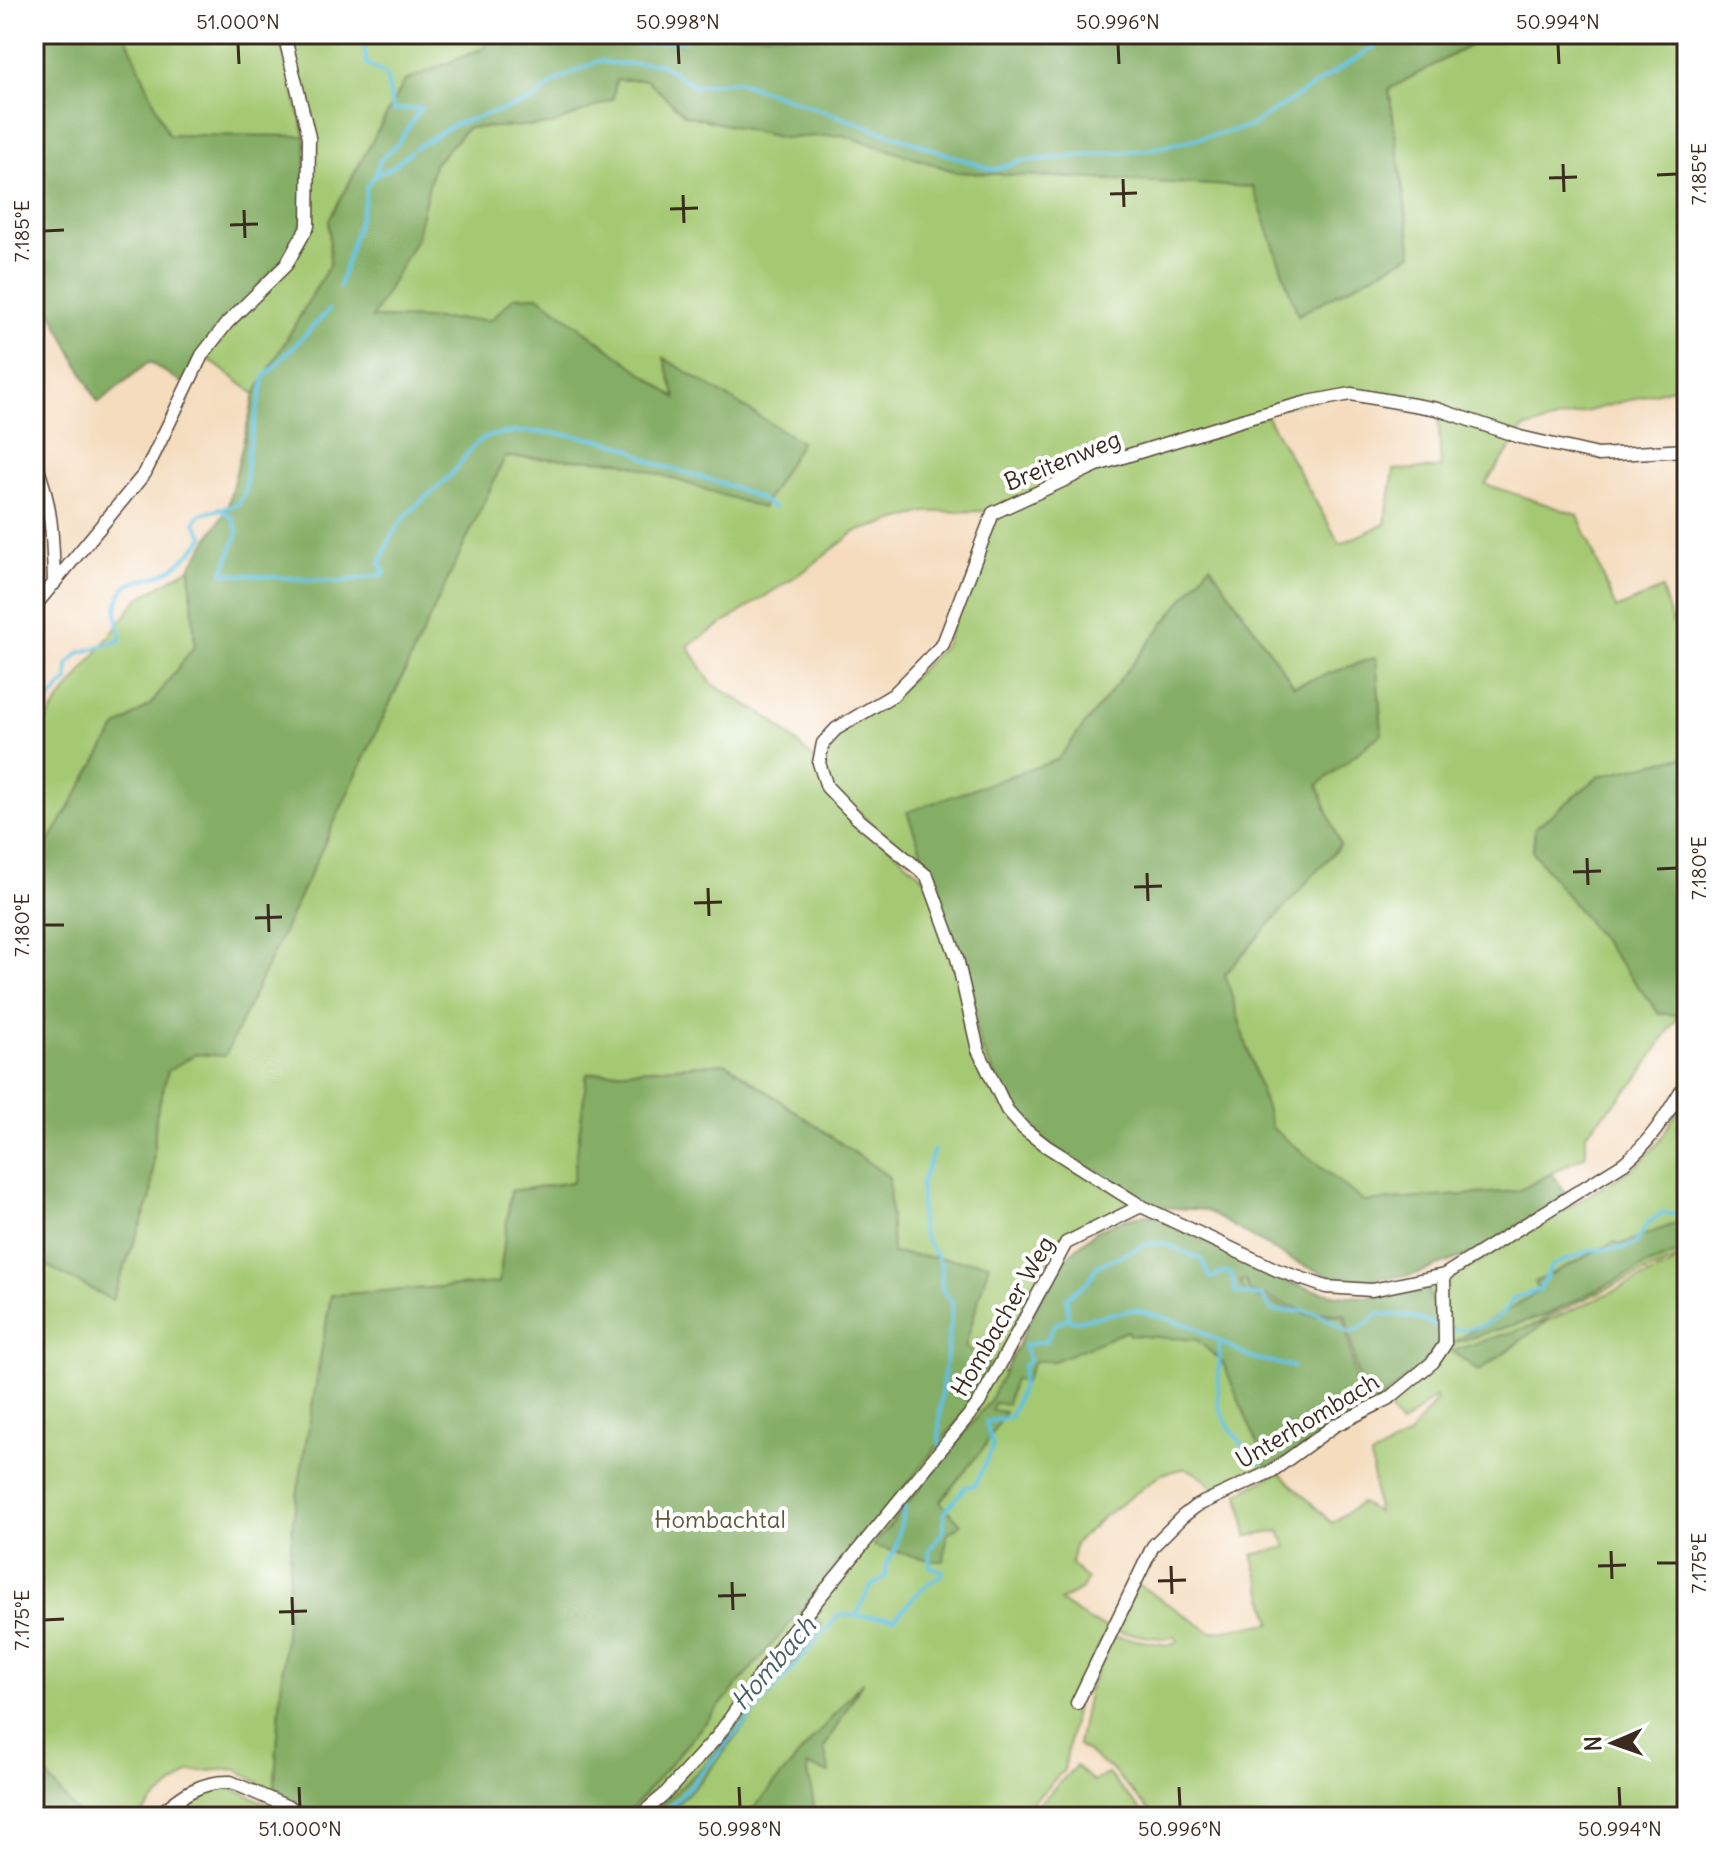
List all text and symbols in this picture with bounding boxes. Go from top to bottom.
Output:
text: 51.000°N [196,9,280,34]
text: 50.998°N [636,9,720,34]
text: 50.996°N [1076,9,1160,34]
text: 50.994°N [1516,9,1600,34]
text: 7.185°E [1686,143,1711,205]
text: 7.185°E [9,200,34,262]
street label: Breitenweg [999,423,1125,497]
text: 7.180°E [1686,836,1711,900]
text: 7.180°E [9,893,34,957]
street label: Hombacher Weg [944,1230,1060,1402]
street label: Unterhombach [1230,1366,1384,1474]
park label: Hombachtal [654,1504,786,1534]
text: 7.175°E [1686,1533,1711,1593]
text: 7.175°E [9,1590,34,1650]
water label: Hombach [723,1609,823,1717]
north arrow [1573,1703,1653,1783]
text: N [1579,1736,1607,1752]
text: 51.000°N [258,1816,342,1841]
text: 50.998°N [698,1816,782,1841]
text: 50.996°N [1138,1816,1222,1841]
text: 50.994°N [1578,1816,1662,1841]

